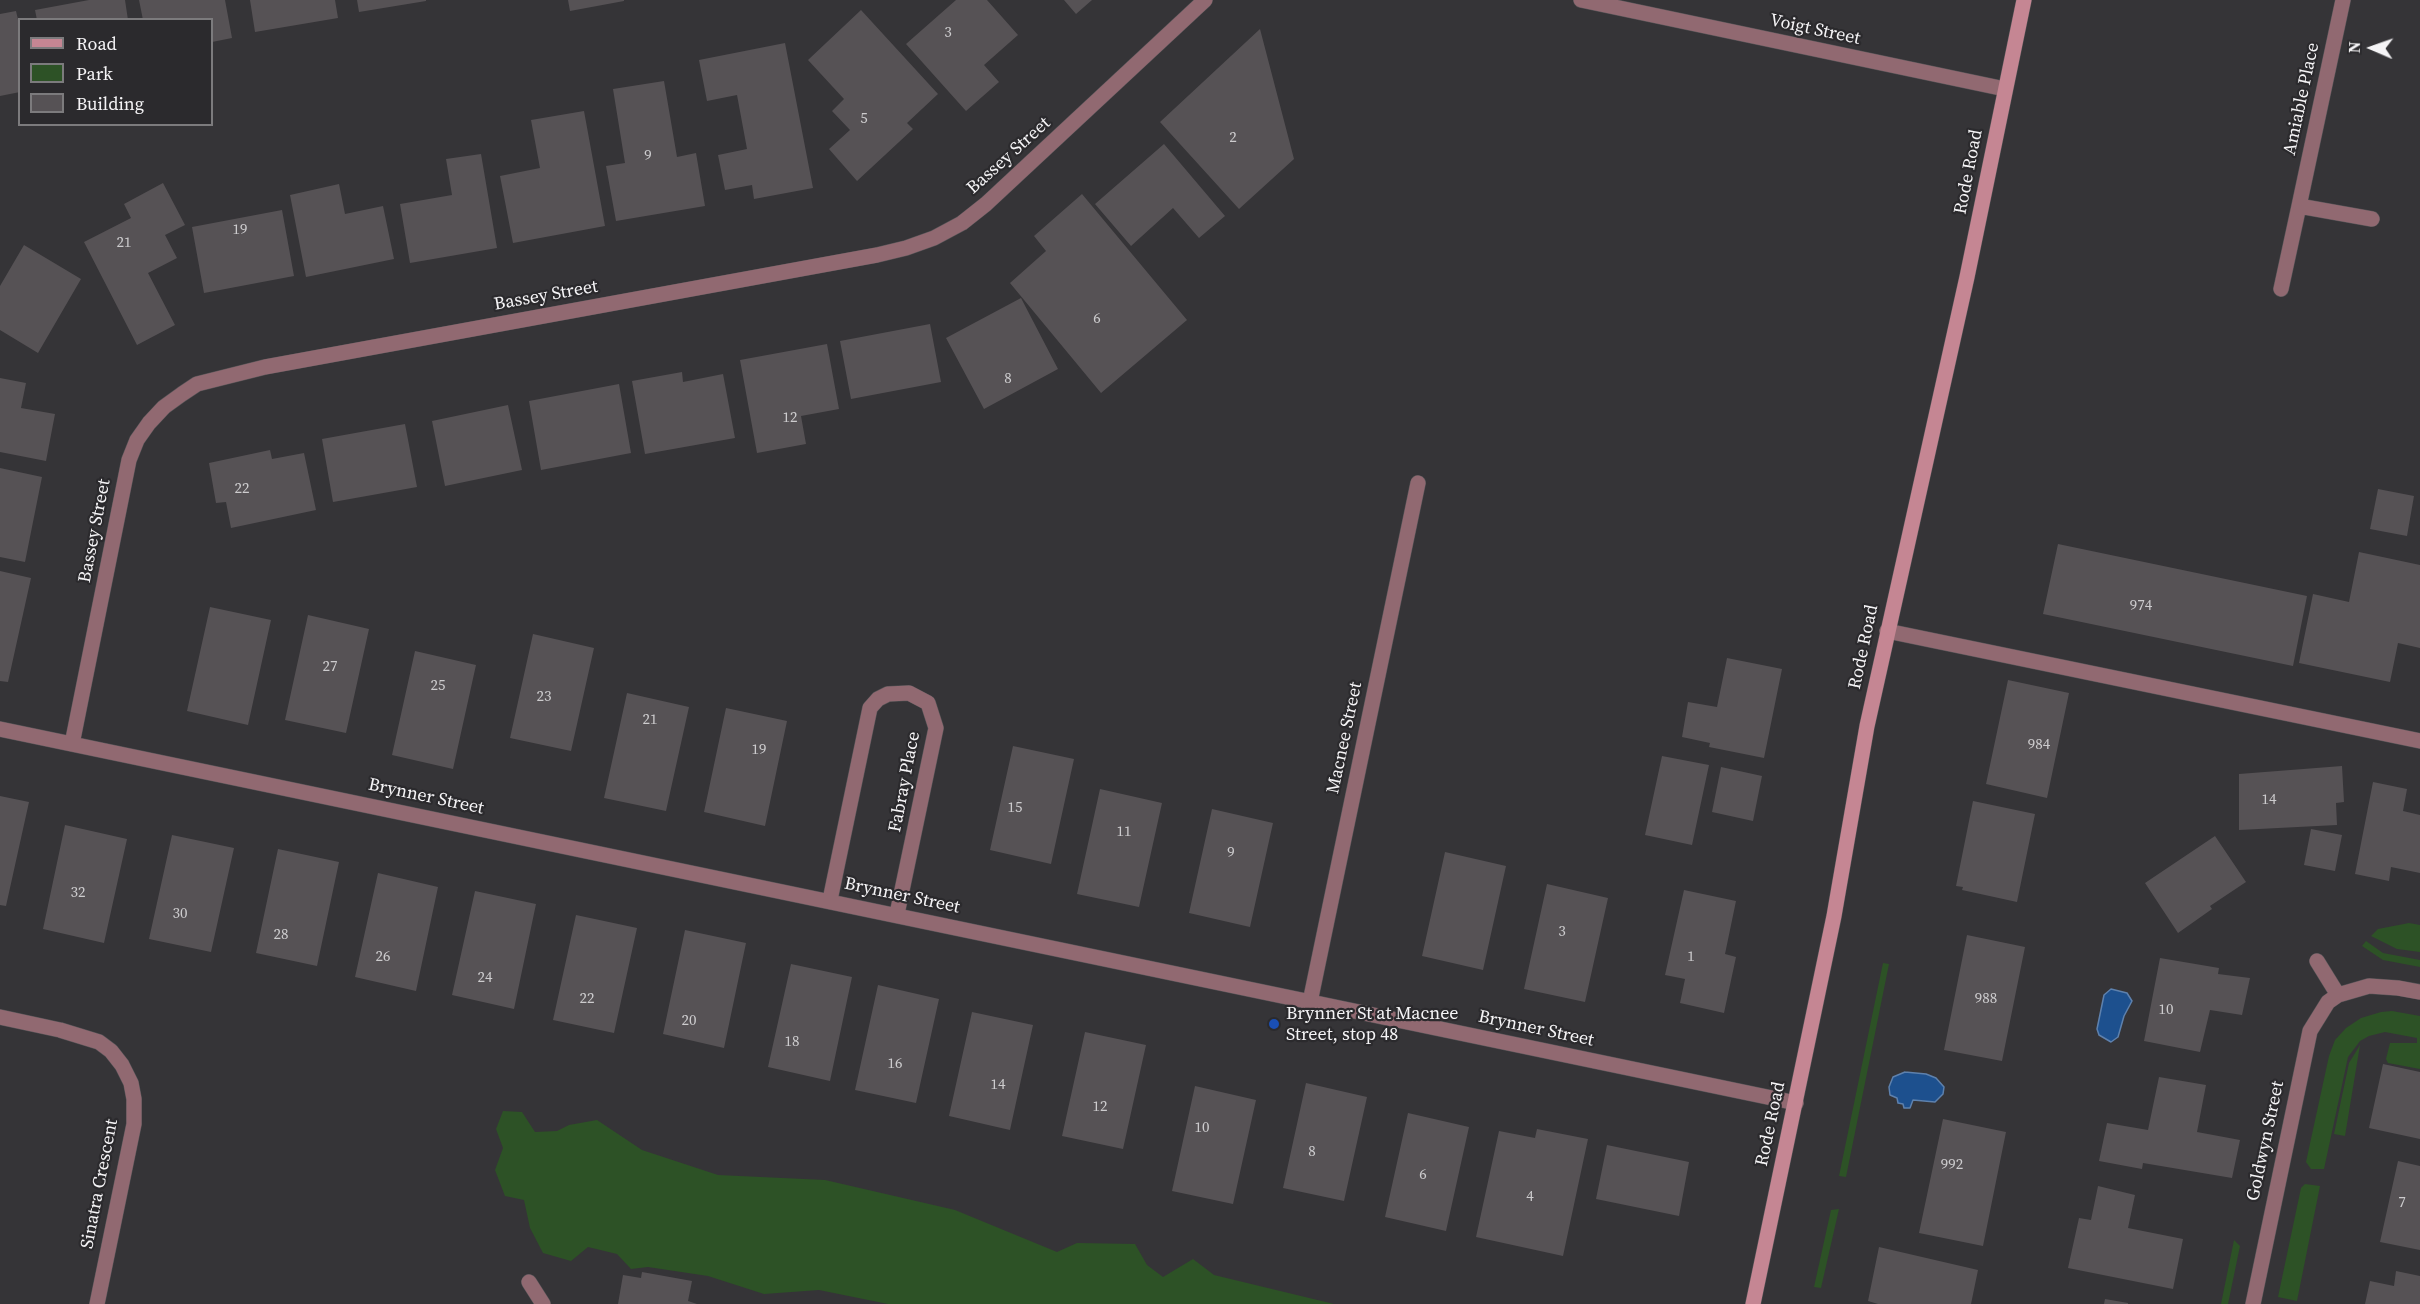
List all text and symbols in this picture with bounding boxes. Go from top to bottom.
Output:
street label: Voigt Street [1768,10,1862,50]
legend [18,18,213,126]
north arrow [2342,18,2402,78]
house number: 3 [944,24,952,42]
text: Road [76,31,117,56]
street label: Amiable Place [2280,41,2324,157]
text: N [2343,41,2365,54]
text: Park [76,61,113,86]
text: Building [76,91,144,116]
house number: 5 [860,110,868,128]
street label: Bassey Street [963,113,1055,199]
street label: Rode Road [1950,128,1988,216]
house number: 2 [1229,129,1237,147]
house number: 9 [644,147,652,165]
house number: 19 [233,221,247,239]
house number: 21 [117,234,131,252]
street label: Bassey Street [492,276,600,316]
house number: 6 [1093,310,1101,328]
house number: 8 [1004,370,1012,388]
house number: 12 [783,409,797,427]
street label: Bassey Street [74,477,116,585]
house number: 22 [235,480,249,498]
house number: 974 [2130,597,2152,615]
street label: Rode Road [1845,603,1883,691]
house number: 27 [323,658,337,676]
house number: 25 [431,677,445,695]
street label: Macnee Street [1323,680,1367,796]
house number: 23 [537,688,551,706]
house number: 21 [643,711,657,729]
street label: Fabray Place [885,730,925,834]
house number: 984 [2028,736,2050,754]
house number: 19 [752,741,766,759]
street label: Brynner Street [366,774,486,820]
house number: 14 [2262,791,2276,809]
house number: 15 [1008,799,1022,817]
house number: 11 [1117,823,1131,841]
house number: 9 [1227,844,1235,862]
street label: Brynner Street [842,873,962,919]
house number: 32 [71,884,85,902]
house number: 30 [173,905,187,923]
house number: 3 [1558,923,1566,941]
house number: 28 [274,926,288,944]
house number: 26 [376,948,390,966]
house number: 1 [1687,948,1695,966]
house number: 24 [478,969,492,987]
house number: 22 [580,990,594,1008]
house number: 988 [1975,990,1997,1008]
house number: 10 [2159,1001,2173,1019]
place label: Brynner St at Macnee Street, stop 48 [1286,1003,1459,1046]
street label: Brynner Street [1476,1006,1596,1052]
house number: 20 [682,1012,696,1030]
marker: Brynner St at Macnee Street, stop 48 [1267,1017,1281,1031]
house number: 18 [785,1033,799,1051]
house number: 16 [888,1055,902,1073]
house number: 14 [991,1076,1005,1094]
street label: Goldwyn Street [2243,1079,2289,1203]
street label: Rode Road [1752,1080,1790,1168]
house number: 12 [1093,1098,1107,1116]
street label: Sinatra Crescent [77,1117,123,1251]
house number: 10 [1195,1119,1209,1137]
house number: 8 [1308,1143,1316,1161]
house number: 992 [1941,1156,1963,1174]
house number: 6 [1419,1166,1427,1184]
house number: 4 [1526,1188,1534,1206]
house number: 7 [2398,1194,2406,1212]

